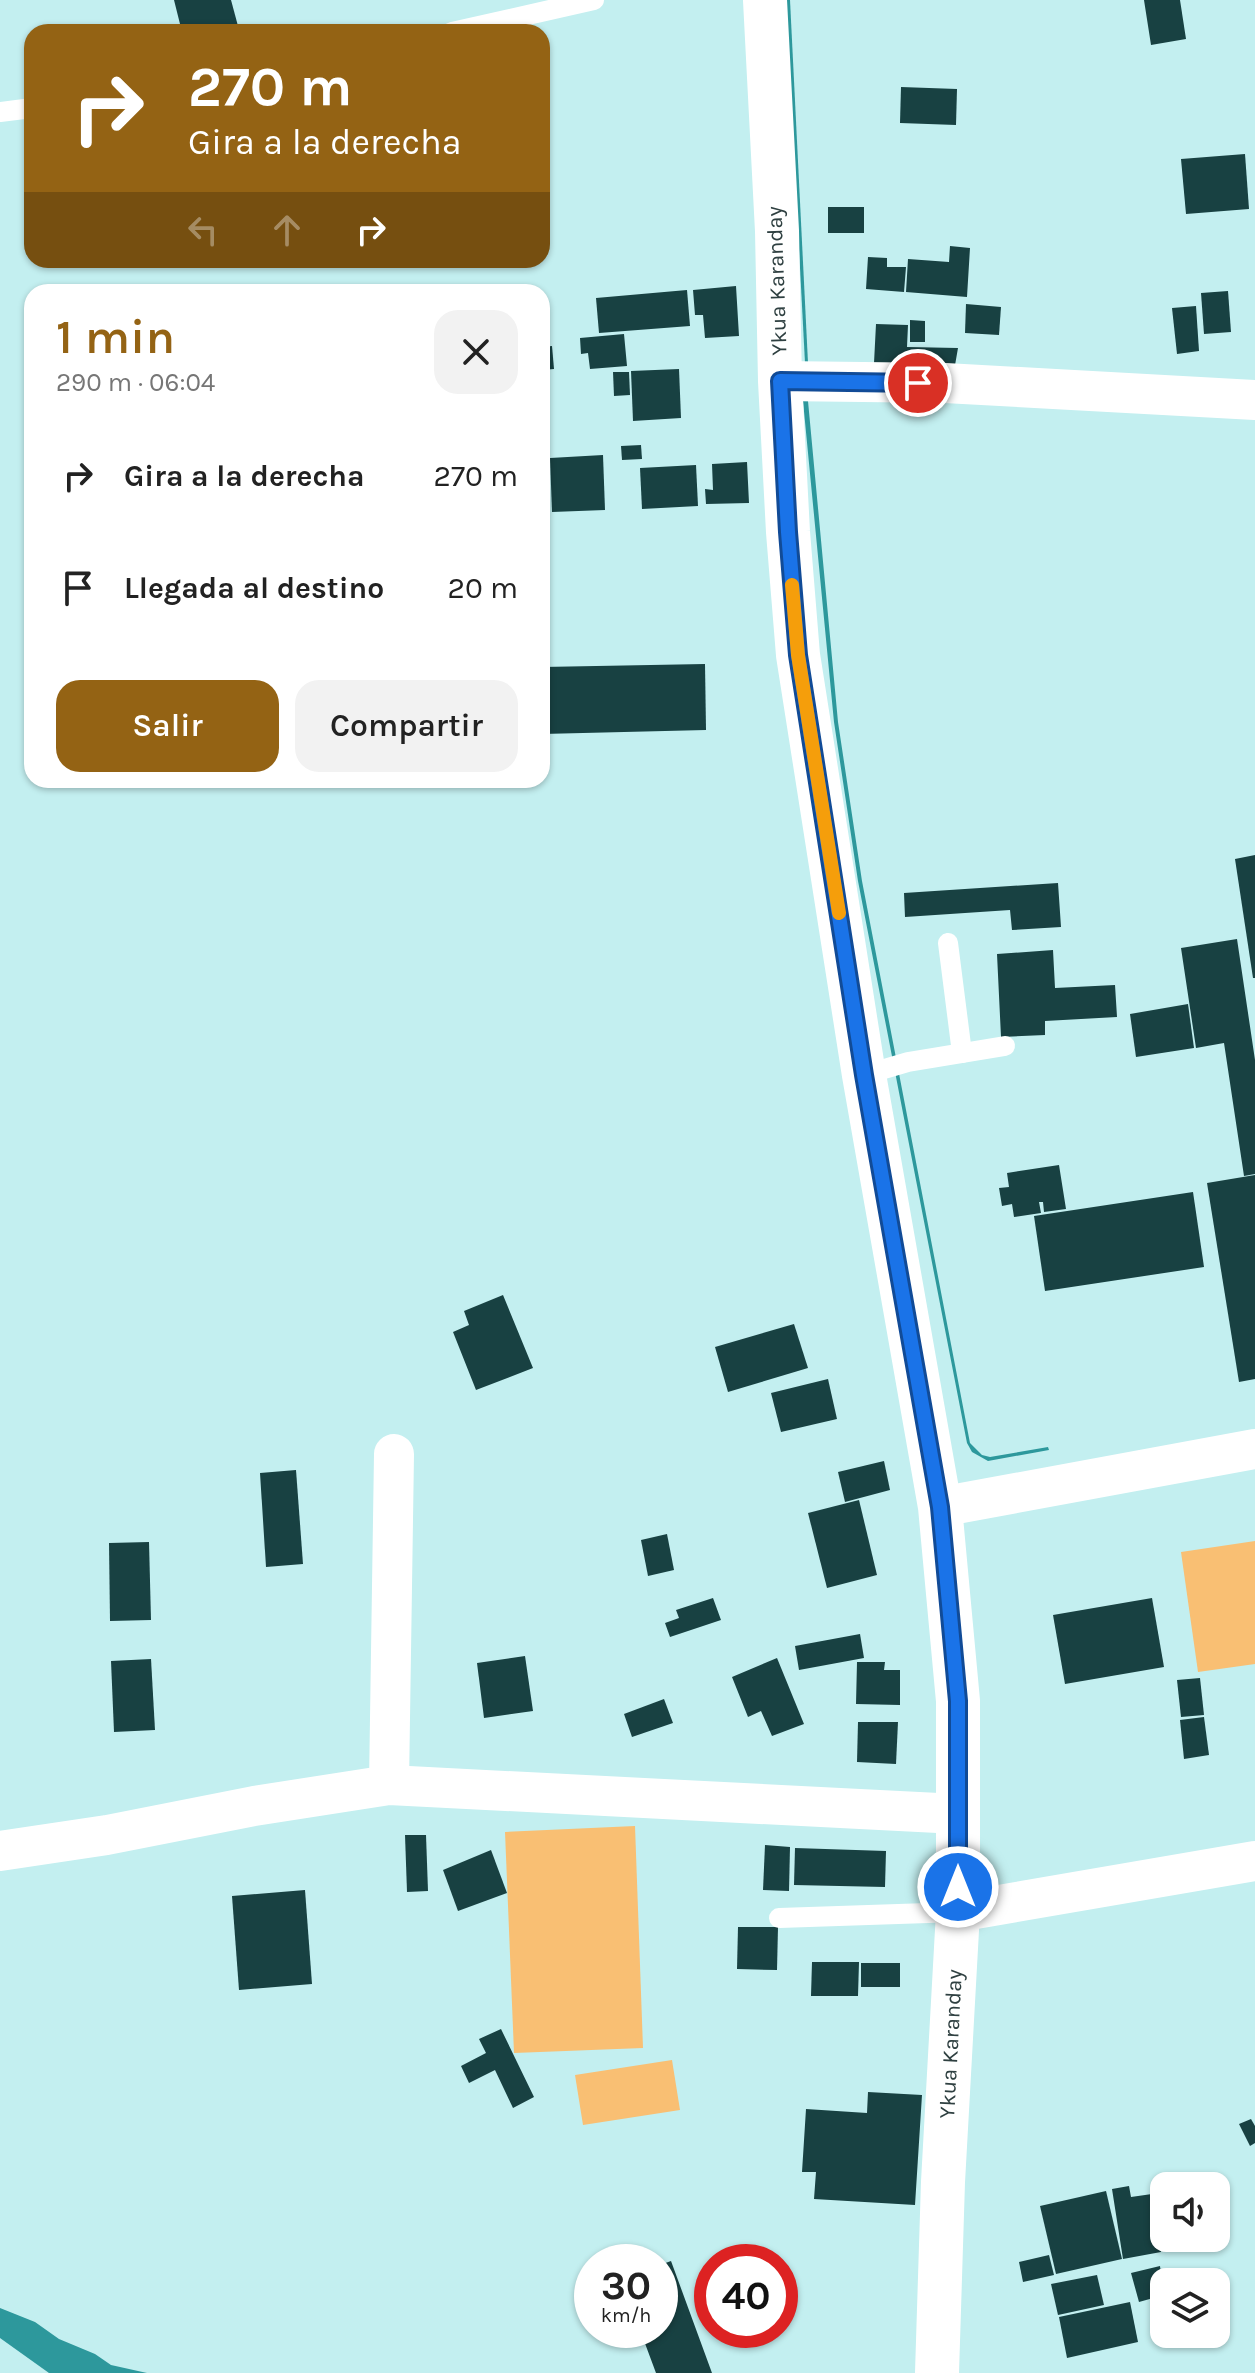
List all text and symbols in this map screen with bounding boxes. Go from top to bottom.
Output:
text: 270 m [188,54,352,119]
icon: right [56,56,160,160]
text: Gira a la derecha [188,121,462,163]
street label: Ykua Karanday [761,206,793,356]
icon: left [181,208,225,252]
icon: ahead [265,208,309,252]
icon: right [349,208,393,252]
text: 1 min [56,309,175,365]
button: close [434,310,518,394]
pin [884,349,952,417]
icon: arrive [896,361,940,405]
text: 290 m · 06:04 [56,367,215,398]
icon: right [56,454,100,498]
text: Gira a la derecha [124,458,365,494]
text: 270 m [434,458,518,494]
icon: arrive [56,566,100,610]
text: Llegada al destino [124,570,384,606]
text: 20 m [448,570,518,606]
button: Salir [56,680,279,772]
button: Compartir [295,680,518,772]
position arrow [916,1845,1000,1929]
street label: Ykua Karanday [934,1969,968,2119]
map controls [1150,2172,1230,2348]
button: sound [1150,2172,1230,2252]
speed limit sign: 40 [694,2244,798,2348]
text: 30 [601,2262,651,2309]
button: layers [1150,2268,1230,2348]
text: km/h [601,2304,651,2327]

